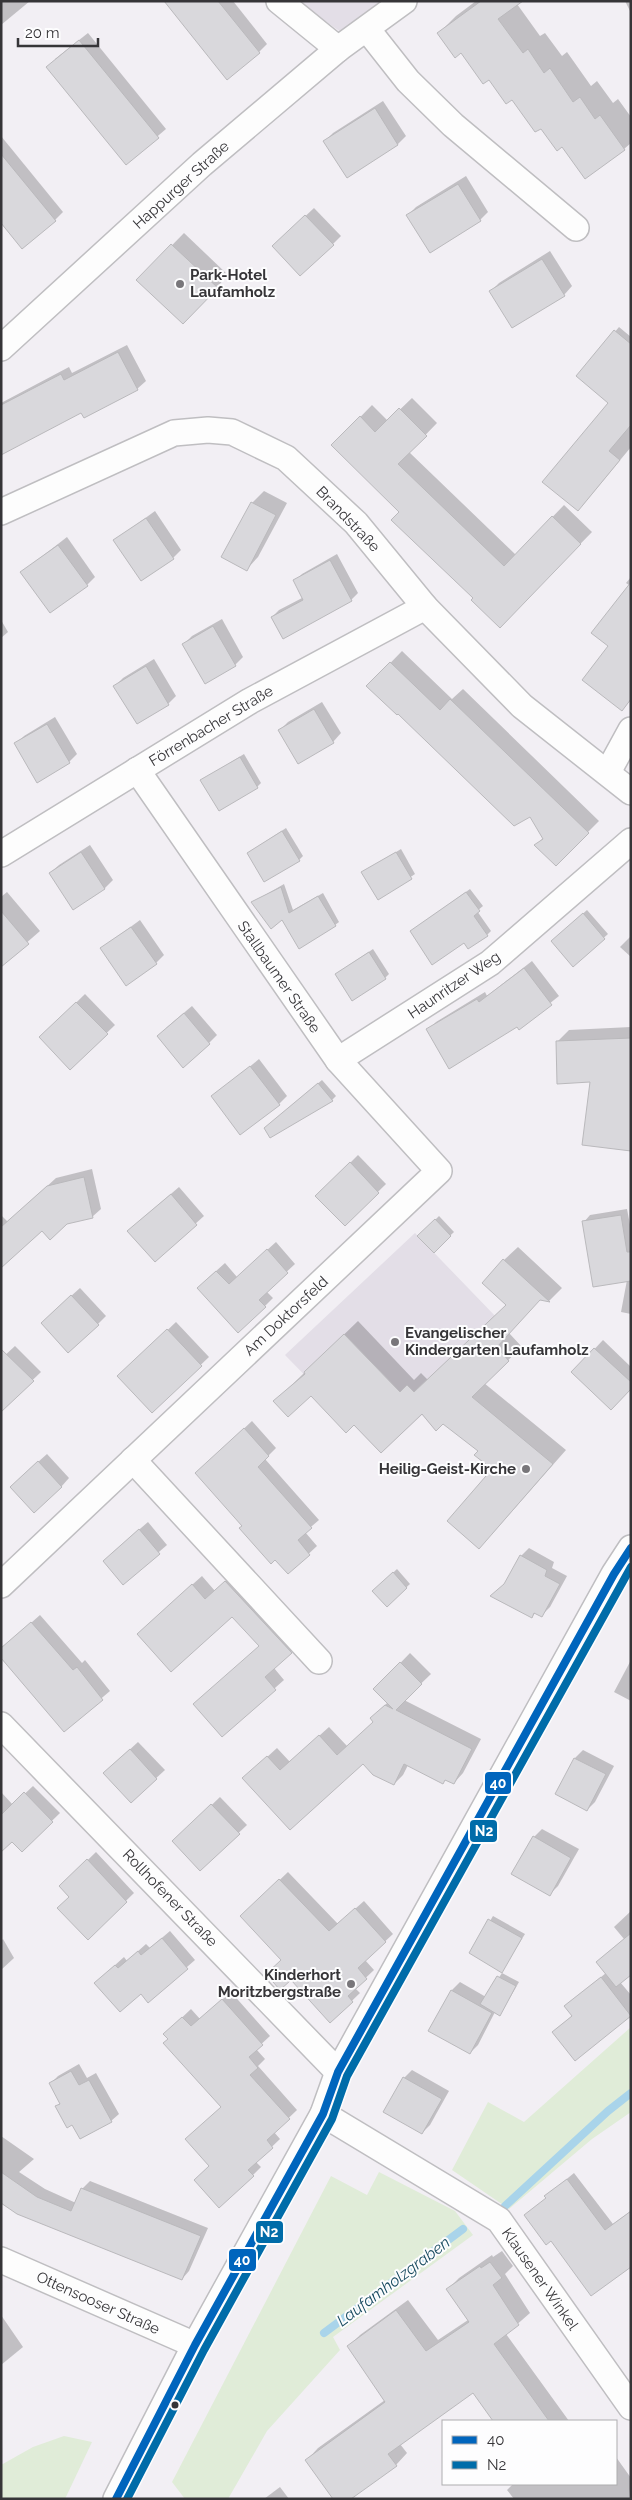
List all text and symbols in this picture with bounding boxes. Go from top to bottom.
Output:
scale bar [18,15,98,47]
text: 20 m [25,24,60,42]
street label: Happurger Straße [129,137,233,233]
place label: Park-Hotel Laufamholz [190,266,275,301]
marker: Park-Hotel Laufamholz [174,278,186,290]
street label: Brandstraße [312,482,384,556]
street label: Förrenbacher Straße [146,682,276,770]
street label: Stallbaumer Straße [234,918,324,1037]
street label: Haunritzer Weg [404,948,504,1022]
street label: Am Doktorsfeld [240,1272,332,1360]
place label: Evangelischer Kindergarten Laufamholz [405,1324,589,1359]
marker: Evangelischer Kindergarten Laufamholz [389,1336,401,1348]
place label: Heilig-Geist-Kirche [379,1460,516,1478]
marker: Heilig-Geist-Kirche [520,1463,532,1475]
line badge: 40 [484,1771,512,1795]
text: 40 [490,1775,506,1791]
line badge: N2 [469,1819,498,1843]
text: N2 [475,1823,493,1839]
street label: Rollhofener Straße [119,1846,221,1951]
place label: Kinderhort Moritzbergstraße [218,1966,341,2001]
marker: Kinderhort Moritzbergstraße [345,1978,357,1990]
line badge: N2 [255,2220,284,2244]
text: N2 [260,2224,278,2240]
street label: Klausener Winkel [498,2224,583,2334]
water label: Laufamholzgraben [333,2233,454,2330]
line badge: 40 [228,2248,257,2272]
text: 40 [234,2252,250,2268]
street label: Ottensooser Straße [34,2268,163,2338]
unlabelled marker [170,2400,180,2410]
legend [442,2420,617,2485]
text: 40 [487,2431,504,2449]
text: N2 [487,2456,507,2474]

